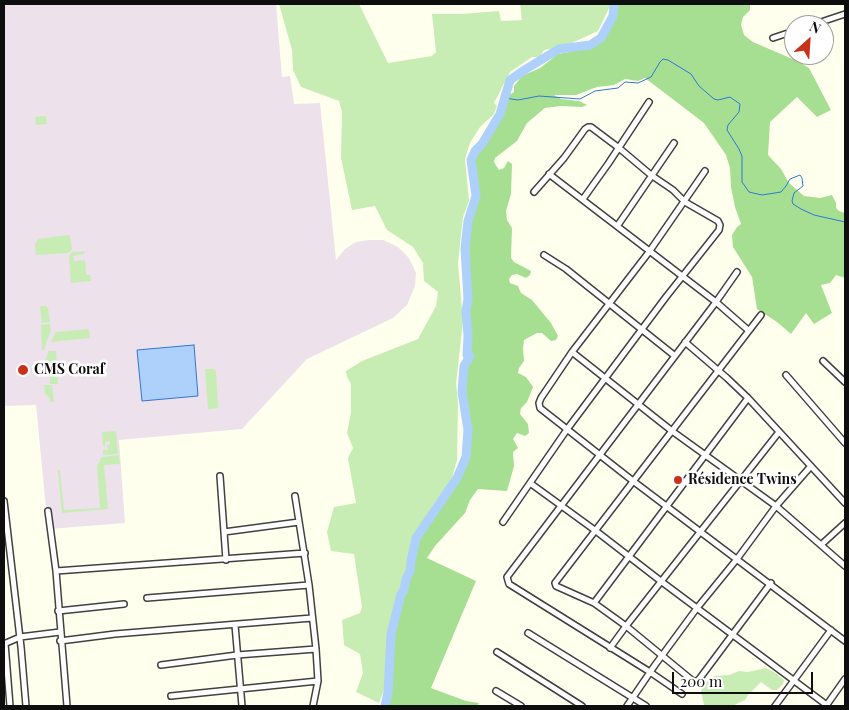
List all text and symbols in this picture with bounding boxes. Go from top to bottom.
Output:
north arrow [784,15,834,65]
text: N [807,16,824,38]
place label: CMS Coraf [34,362,105,378]
marker: CMS Coraf [16,363,30,377]
place label: Résidence Twins [688,472,797,488]
marker: Résidence Twins [672,474,684,486]
scale bar [674,662,815,694]
text: 200 m [680,671,722,691]

